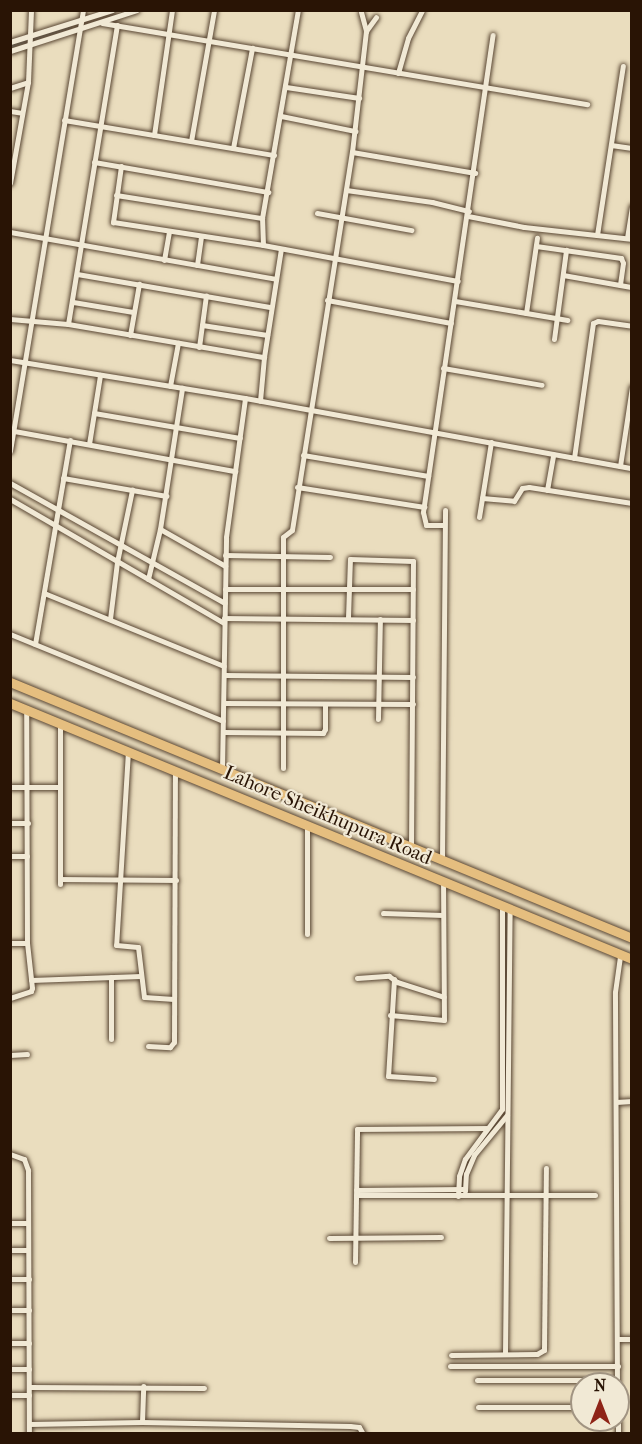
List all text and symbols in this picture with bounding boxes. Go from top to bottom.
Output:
street label: Lahore Sheikhupura Road [220,760,436,870]
north arrow [570,1372,630,1432]
text: N [594,1376,606,1395]

